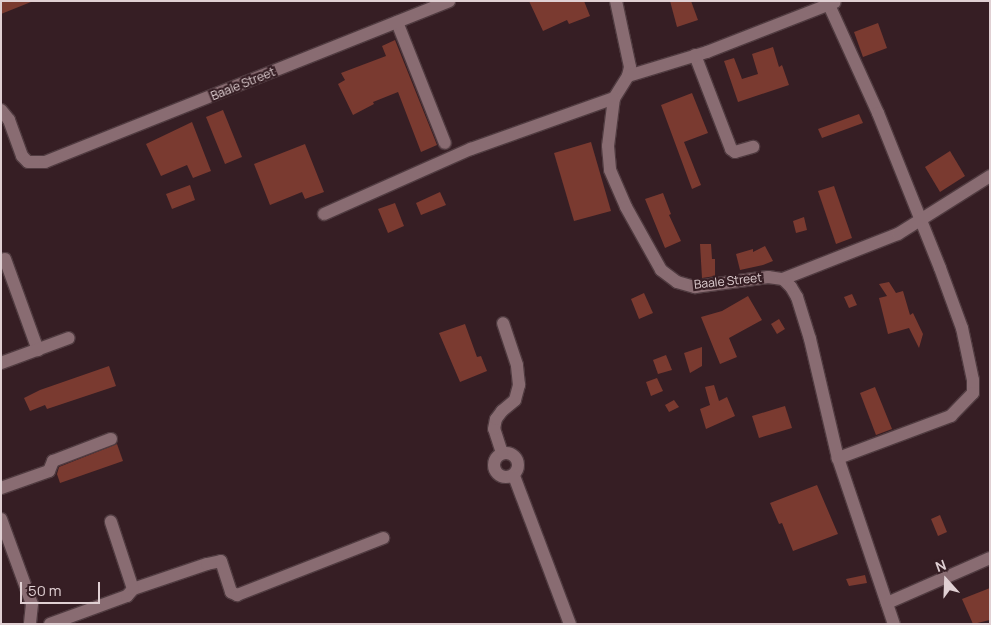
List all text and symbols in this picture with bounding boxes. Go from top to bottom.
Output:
street label: Baale Street [209,65,277,103]
street label: Baale Street [693,270,763,292]
north arrow [921,555,971,605]
text: N [933,555,949,576]
scale bar [22,572,102,604]
text: 50 m [28,580,62,601]

